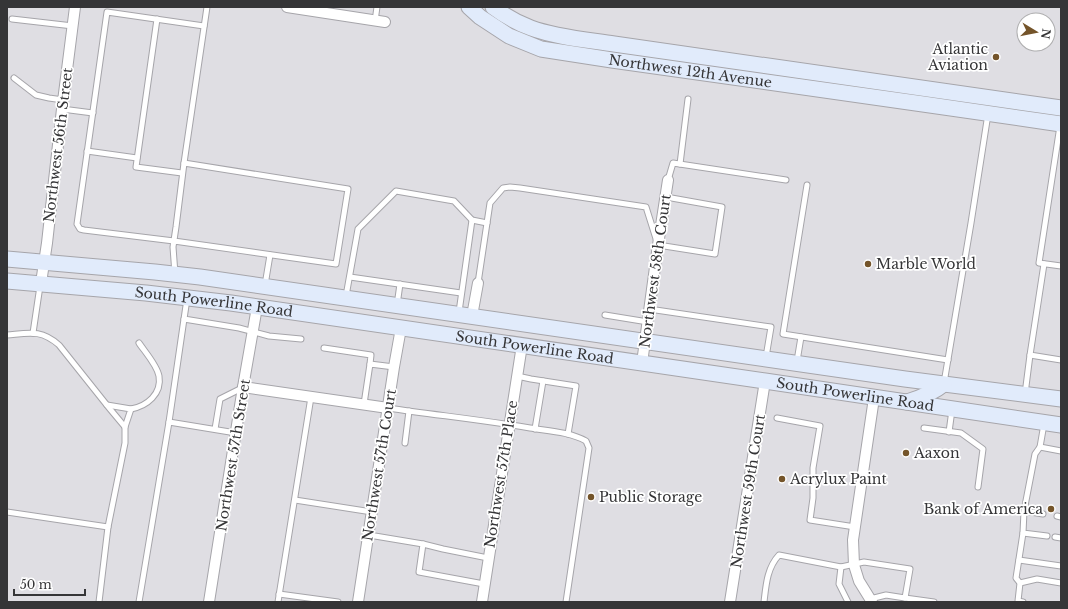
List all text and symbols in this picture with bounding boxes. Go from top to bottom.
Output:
north arrow [1016,12,1056,52]
text: N [1038,27,1054,41]
place label: Atlantic Aviation [927,40,988,74]
street label: Northwest 12th Avenue [607,51,773,92]
marker: Atlantic Aviation [991,52,1001,62]
street label: Northwest 56th Street [40,66,77,224]
street label: Northwest 58th Court [635,192,675,349]
place label: Marble World [876,255,977,273]
marker: Marble World [863,259,873,269]
street label: South Powerline Road [134,283,295,321]
street label: South Powerline Road [455,327,615,368]
street label: South Powerline Road [775,374,936,415]
street label: Northwest 57th Street [212,377,254,533]
street label: Northwest 57th Court [358,387,400,542]
street label: Northwest 57th Place [480,399,522,549]
street label: Northwest 59th Court [727,412,769,569]
place label: Aaxon [913,444,960,462]
marker: Aaxon [901,448,911,458]
place label: Acrylux Paint [789,470,888,488]
marker: Acrylux Paint [777,474,787,484]
place label: Public Storage [599,488,702,506]
marker: Public Storage [586,492,596,502]
place label: Bank of America [923,500,1043,518]
marker: Bank of America [1046,504,1056,514]
scale bar [14,571,85,597]
text: 50 m [20,577,52,592]

